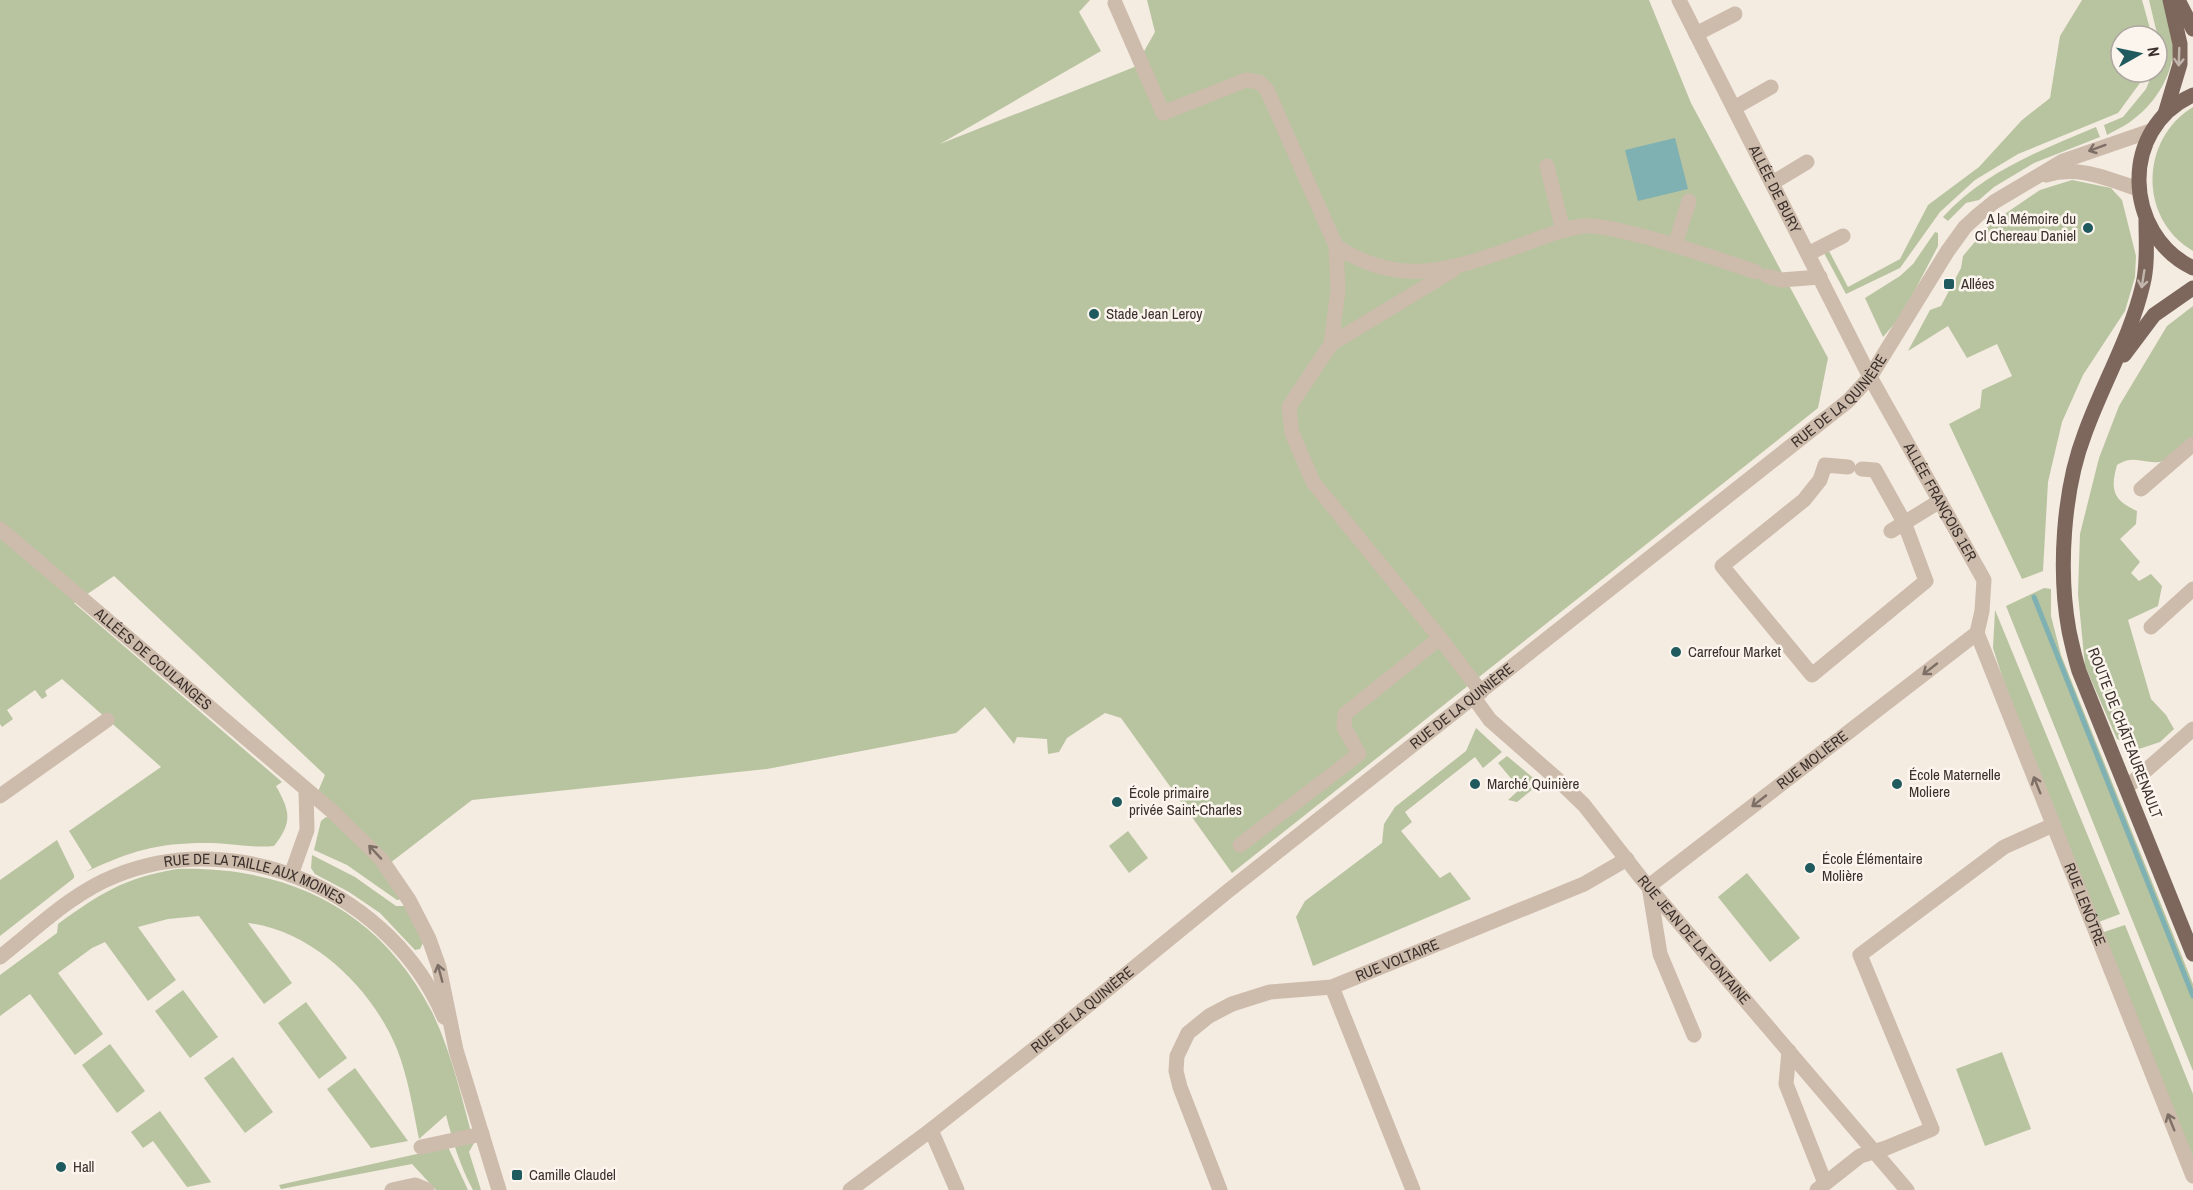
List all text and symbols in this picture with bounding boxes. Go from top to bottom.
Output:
north arrow [2109,24,2169,84]
text: N [2142,45,2165,58]
one-way arrow [2174,47,2185,67]
street label: ALLÉE DE BURY [1744,140,1807,237]
one-way arrow [2088,144,2107,155]
place label: A la Mémoire du Cl Chereau Daniel [1975,208,2076,246]
marker: A la Mémoire du Cl Chereau Daniel [2081,221,2095,235]
one-way arrow [2137,268,2148,288]
place label: Allées [1960,273,1995,294]
marker: Allées [1942,277,1956,291]
place label: Stade Jean Leroy [1106,303,1203,324]
marker: Stade Jean Leroy [1087,307,1101,321]
street label: RUE DE LA QUINIÈRE [1786,350,1892,452]
street label: ALLÉE FRANÇOIS 1ER [1898,438,1982,565]
street label: ALLÉES DE COULANGES [90,602,217,715]
place label: Carrefour Market [1688,641,1782,662]
street label: ROUTE DE CHÂTEAURENAULT [2083,644,2168,822]
marker: Carrefour Market [1669,645,1683,659]
street label: RUE DE LA QUINIÈRE [1405,658,1518,754]
one-way arrow [1923,662,1939,675]
street label: RUE MOLIÈRE [1772,725,1852,794]
place label: École Maternelle Moliere [1909,764,2001,802]
place label: Marché Quinière [1487,773,1579,794]
one-way arrow [2031,776,2042,794]
marker: Marché Quinière [1468,777,1482,791]
marker: École Maternelle Moliere [1890,777,1904,791]
place label: École primaire privée Saint-Charles [1129,782,1242,820]
marker: École primaire privée Saint-Charles [1110,795,1124,809]
one-way arrow [1752,795,1768,807]
one-way arrow [368,845,382,860]
street label: RUE DE LA TAILLE AUX MOINES [162,848,349,909]
place label: École Élémentaire Molière [1822,848,1923,886]
street label: RUE LENÔTRE [2059,860,2111,949]
marker: École Élémentaire Molière [1803,861,1817,875]
street label: RUE JEAN DE LA FONTAINE [1633,870,1755,1009]
street label: RUE VOLTAIRE [1352,933,1442,986]
street label: RUE DE LA QUINIÈRE [1026,961,1138,1058]
one-way arrow [434,964,445,983]
one-way arrow [2165,1113,2176,1132]
place label: Hall [73,1156,94,1177]
marker: Hall [54,1160,68,1174]
place label: Camille Claudel [529,1164,616,1185]
marker: Camille Claudel [510,1168,524,1182]

